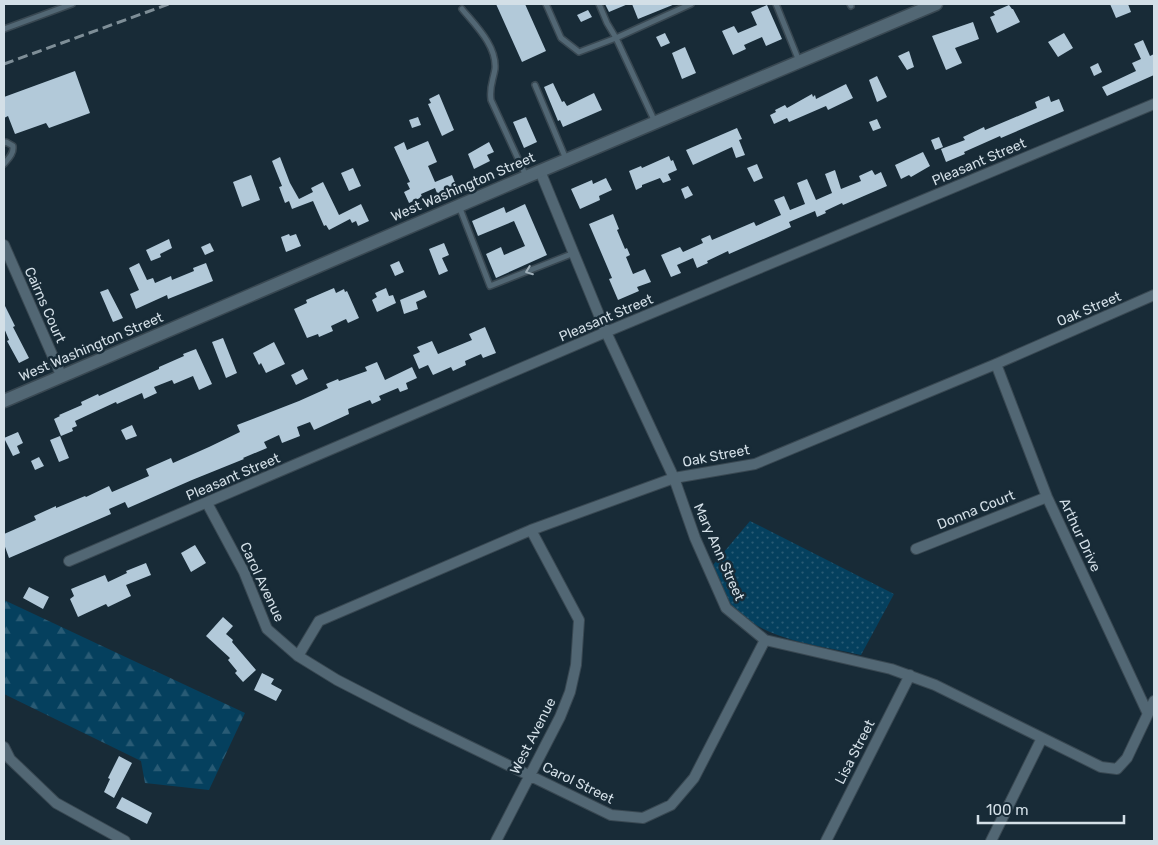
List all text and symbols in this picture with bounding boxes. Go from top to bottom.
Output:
street label: Pleasant Street [929,134,1029,189]
street label: West Washington Street [388,149,538,225]
street label: Cairns Court [21,264,70,346]
one-way arrow [525,265,533,275]
street label: Oak Street [1054,288,1124,330]
street label: Pleasant Street [556,290,656,345]
street label: West Washington Street [16,309,166,385]
street label: Oak Street [681,441,752,471]
street label: Pleasant Street [183,449,283,504]
street label: Donna Court [935,486,1018,533]
street label: Arthur Drive [1056,495,1105,575]
street label: Mary Ann Street [690,501,748,604]
street label: Carol Avenue [236,540,288,625]
street label: West Avenue [506,695,560,777]
street label: Lisa Street [832,716,879,787]
street label: Carol Street [539,758,617,808]
scale bar [978,792,1124,824]
text: 100 m [986,801,1028,819]

